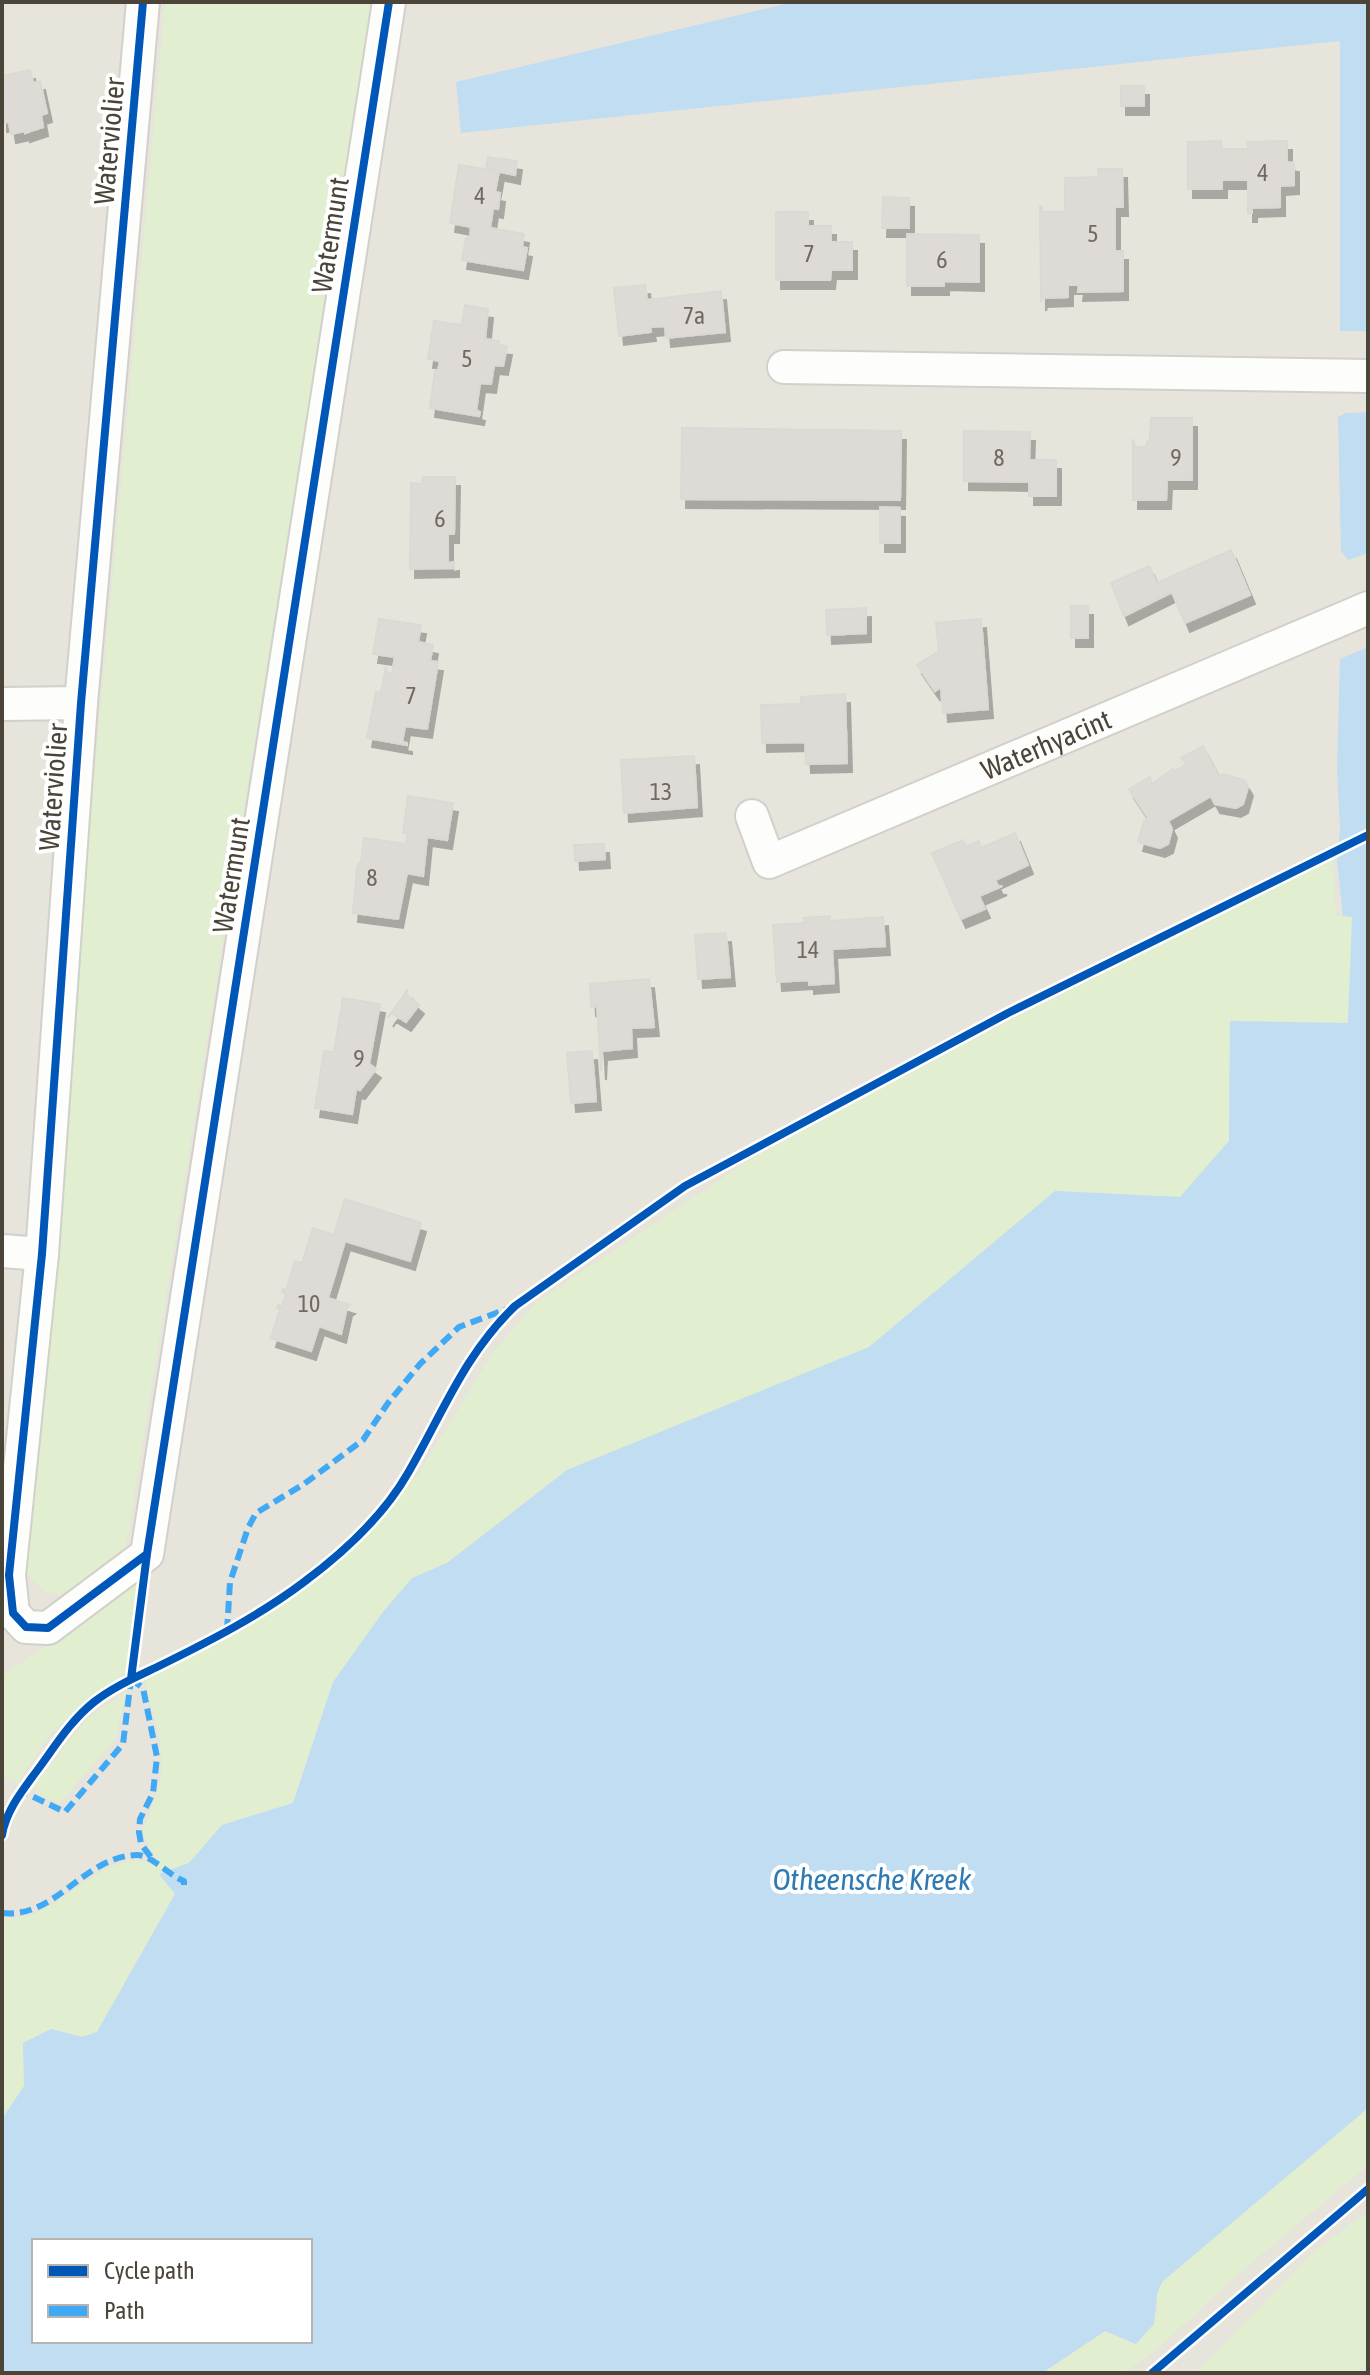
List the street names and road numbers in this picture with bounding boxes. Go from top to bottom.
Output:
street label: Waterviolier [88,76,131,206]
street label: Watermunt [305,175,355,295]
street label: Waterhyacint [976,703,1116,786]
street label: Waterviolier [33,722,73,852]
street label: Watermunt [206,815,256,935]

